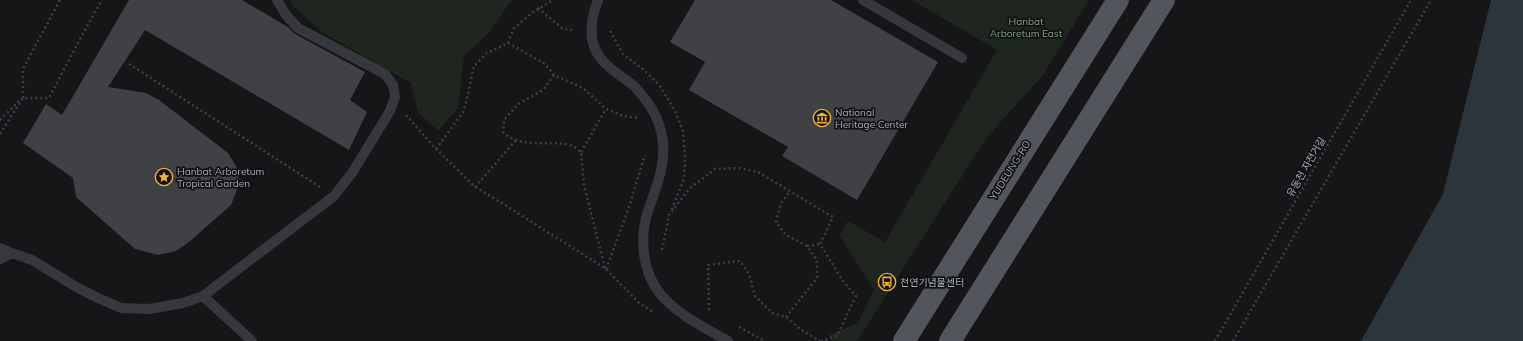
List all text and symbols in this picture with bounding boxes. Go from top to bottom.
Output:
park label: Hanbat Arboretum East [990,15,1063,40]
place label: National Heritage Center [835,106,908,131]
museum icon: National Heritage Center [812,108,832,128]
street label: 유동천 자전거길 [1284,135,1328,199]
street label: YUDEUNG-RO [986,138,1034,203]
place label: Hanbat Arboretum Tropical Garden [177,165,265,190]
place icon: Hanbat Arboretum Tropical Garden [154,167,174,187]
bus stop icon: 천연기념물센터 [877,272,897,292]
place label: 천연기념물센터 [900,276,964,289]

